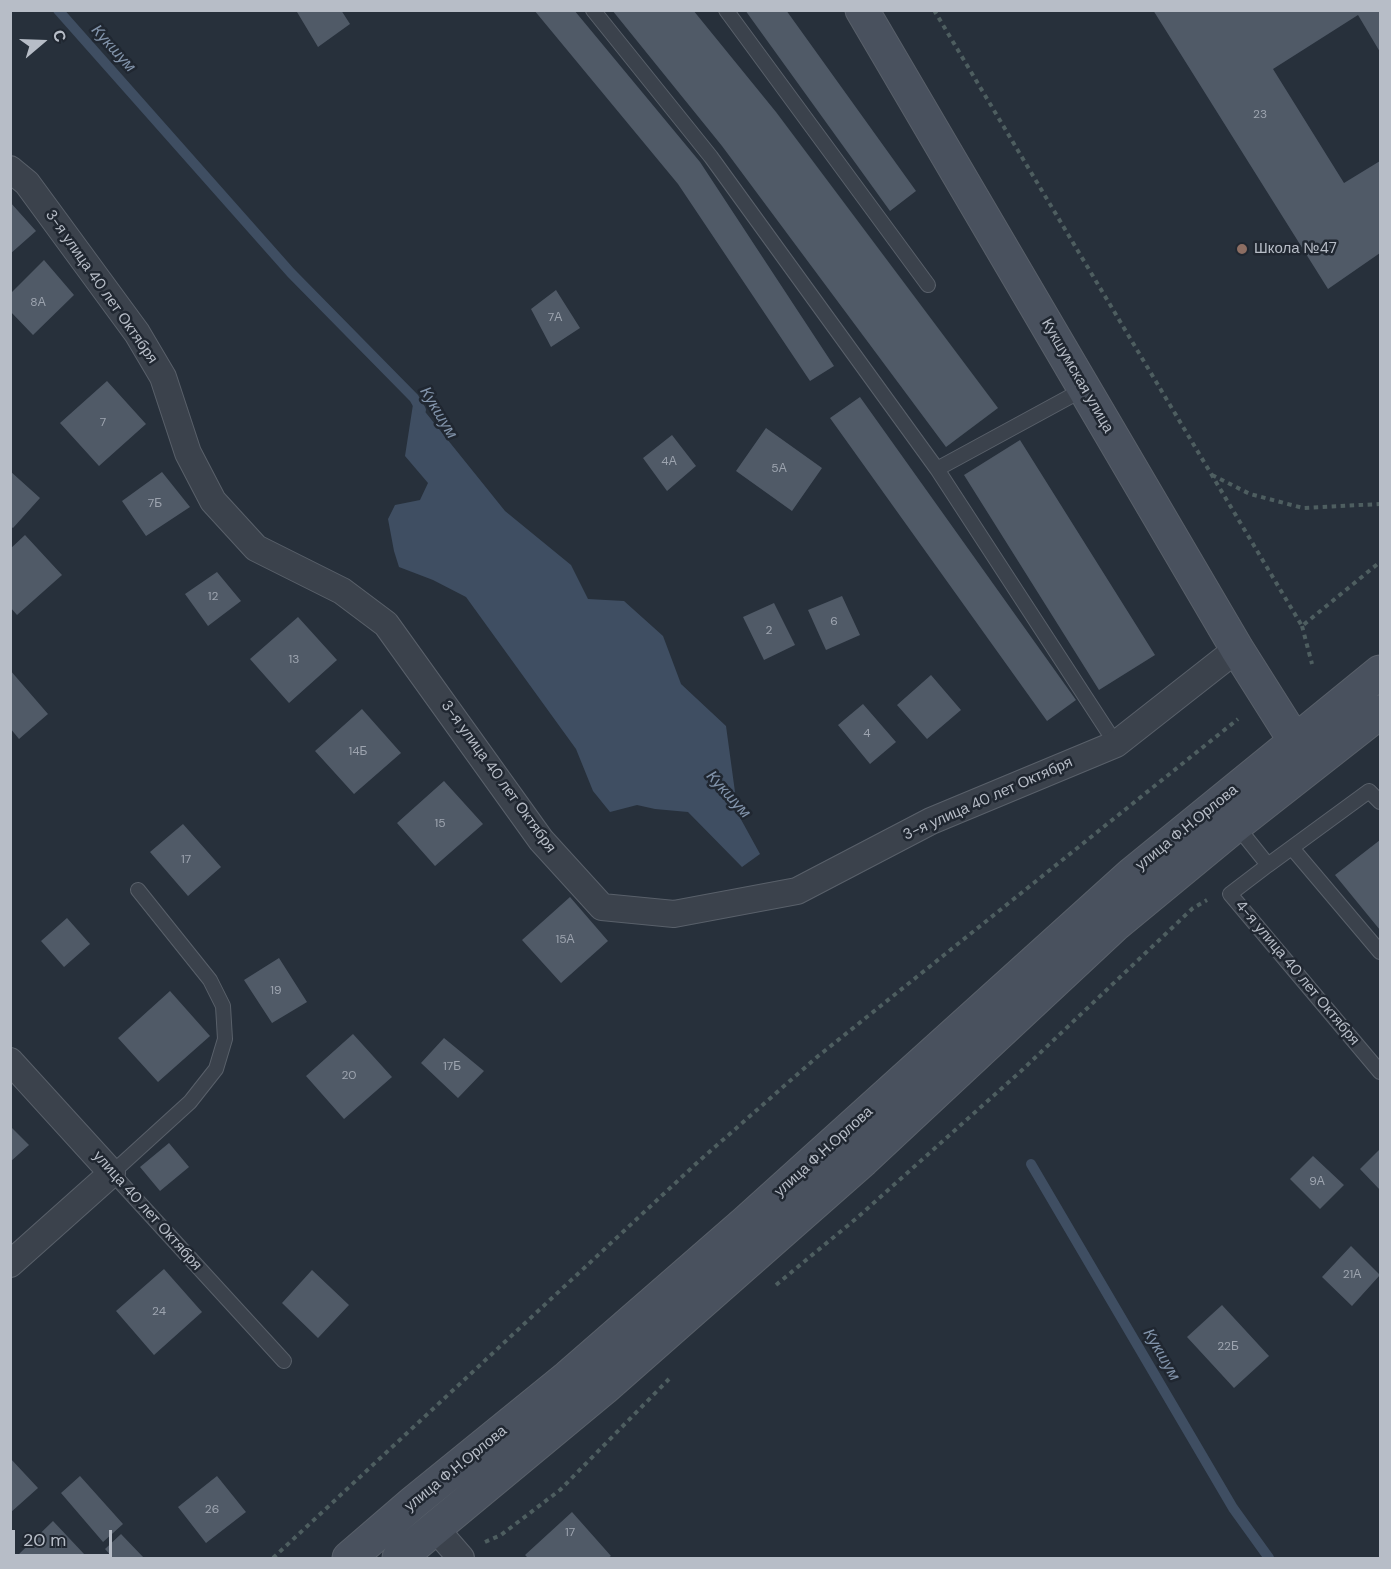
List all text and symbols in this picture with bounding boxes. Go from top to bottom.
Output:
north arrow [12,12,72,72]
water label: Кукшум [87,21,139,77]
text: С [48,27,71,45]
house number: 23 [1253,108,1267,122]
street label: 3-я улица 40 лет Октября [41,207,161,367]
place label: Школа №47 [1254,240,1337,258]
marker: Школа №47 [1235,242,1249,256]
house number: 8А [30,296,46,310]
house number: 7А [548,311,562,325]
street label: Кукшумская улица [1037,316,1117,436]
water label: Кукшум [415,384,461,442]
house number: 7 [100,416,106,430]
house number: 4А [661,455,677,469]
house number: 5А [771,462,787,476]
house number: 7Б [148,497,162,511]
house number: 12 [208,590,218,604]
house number: 6 [830,615,838,629]
house number: 2 [766,624,772,638]
house number: 13 [289,653,299,667]
street label: 3-я улица 40 лет Октября [437,698,559,856]
house number: 4 [863,727,871,741]
house number: 14Б [349,745,367,759]
street label: 3-я улица 40 лет Октября [901,753,1075,845]
water label: Кукшум [702,767,754,823]
street label: улица Ф.Н.Орлова [1132,781,1242,875]
house number: 15 [434,817,446,831]
house number: 17 [181,853,191,867]
street label: 4-я улица 40 лет Октября [1231,897,1363,1049]
house number: 15А [555,933,575,947]
house number: 19 [270,984,282,998]
house number: 17Б [443,1060,461,1074]
house number: 20 [342,1069,356,1083]
street label: улица Ф.Н.Орлова [771,1103,877,1201]
street label: улица 40 лет Октября [89,1148,205,1274]
house number: 9А [1309,1175,1325,1189]
house number: 21А [1343,1268,1361,1282]
house number: 24 [152,1305,166,1319]
water label: Кукшум [1138,1325,1184,1385]
house number: 22Б [1217,1340,1239,1354]
street label: улица Ф.Н.Орлова [401,1422,511,1516]
house number: 26 [205,1503,219,1517]
scale bar [15,1518,116,1556]
house number: 17 [565,1526,575,1540]
text: 20 m [23,1528,66,1552]

